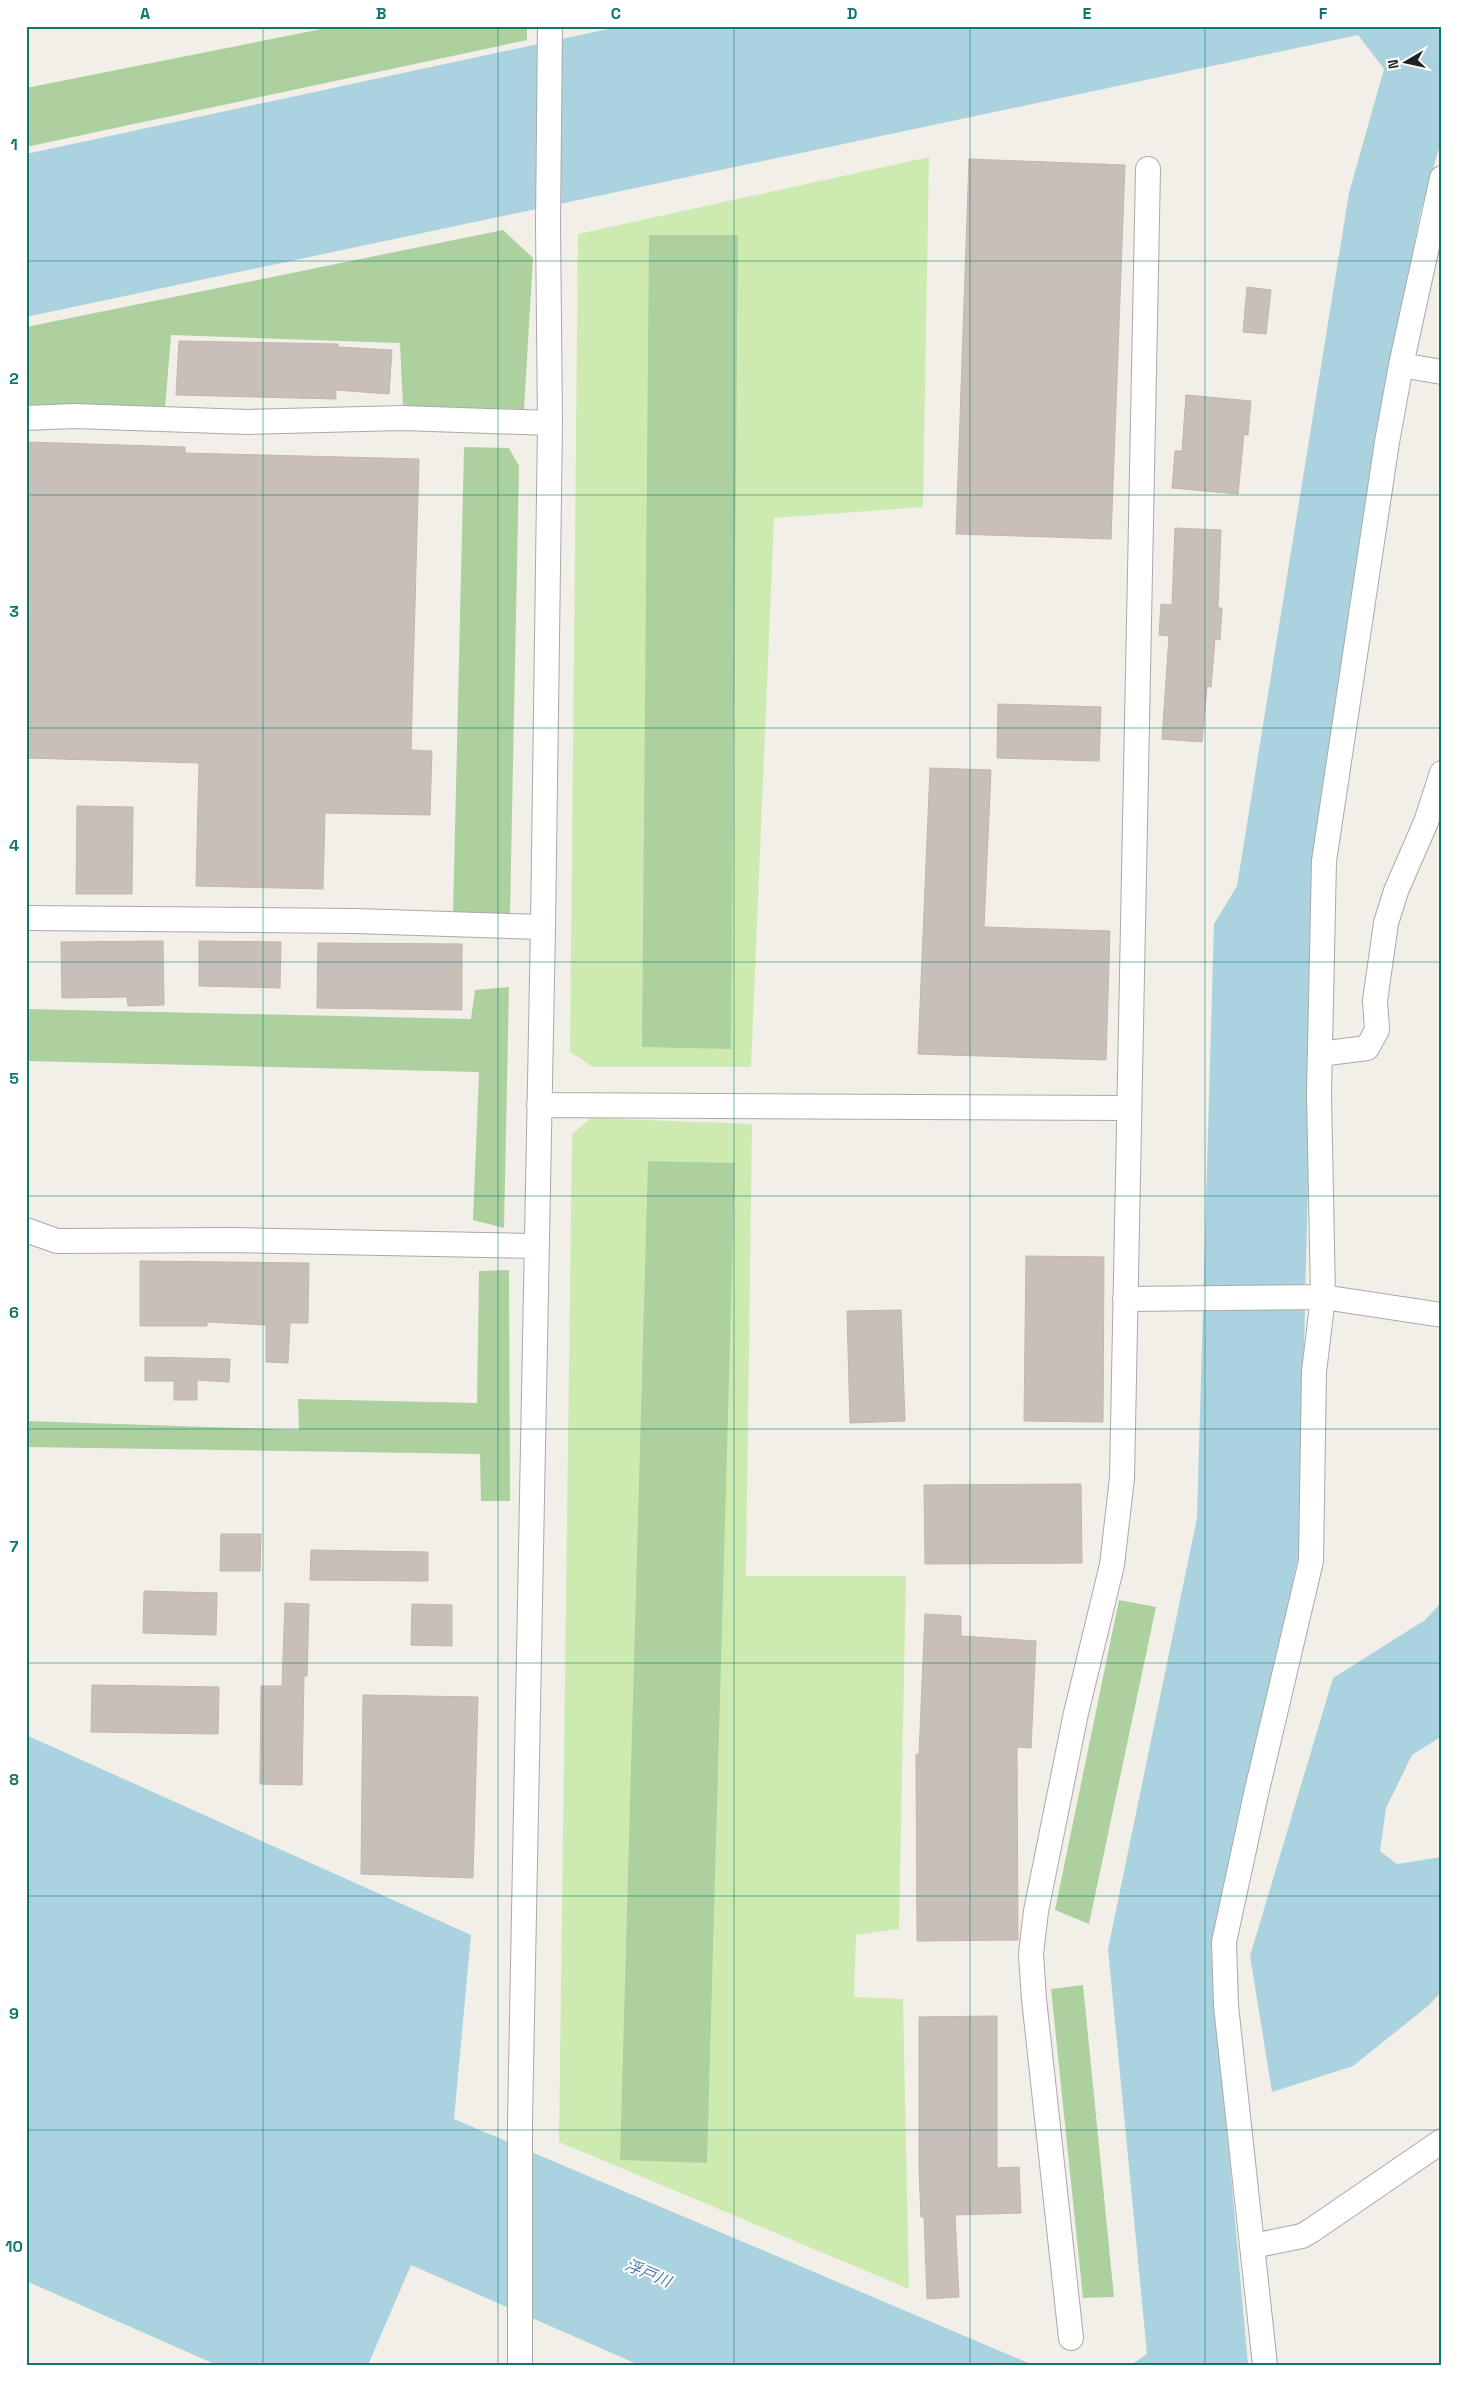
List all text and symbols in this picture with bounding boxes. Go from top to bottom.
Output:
text: A [140,3,150,24]
text: B [376,3,386,24]
text: C [611,3,621,24]
text: D [847,3,857,24]
text: E [1083,3,1092,24]
text: F [1319,3,1328,24]
north arrow [1380,38,1430,88]
text: N [1384,58,1403,70]
text: 1 [10,134,18,155]
text: 2 [9,368,19,389]
text: 3 [9,601,19,622]
text: 4 [9,835,19,856]
text: 5 [9,1068,19,1089]
text: 6 [9,1302,19,1323]
text: 7 [10,1536,19,1557]
text: 8 [9,1769,19,1790]
text: 9 [9,2003,19,2024]
text: 10 [5,2236,23,2257]
water label: 浮戸川 [622,2254,676,2293]

